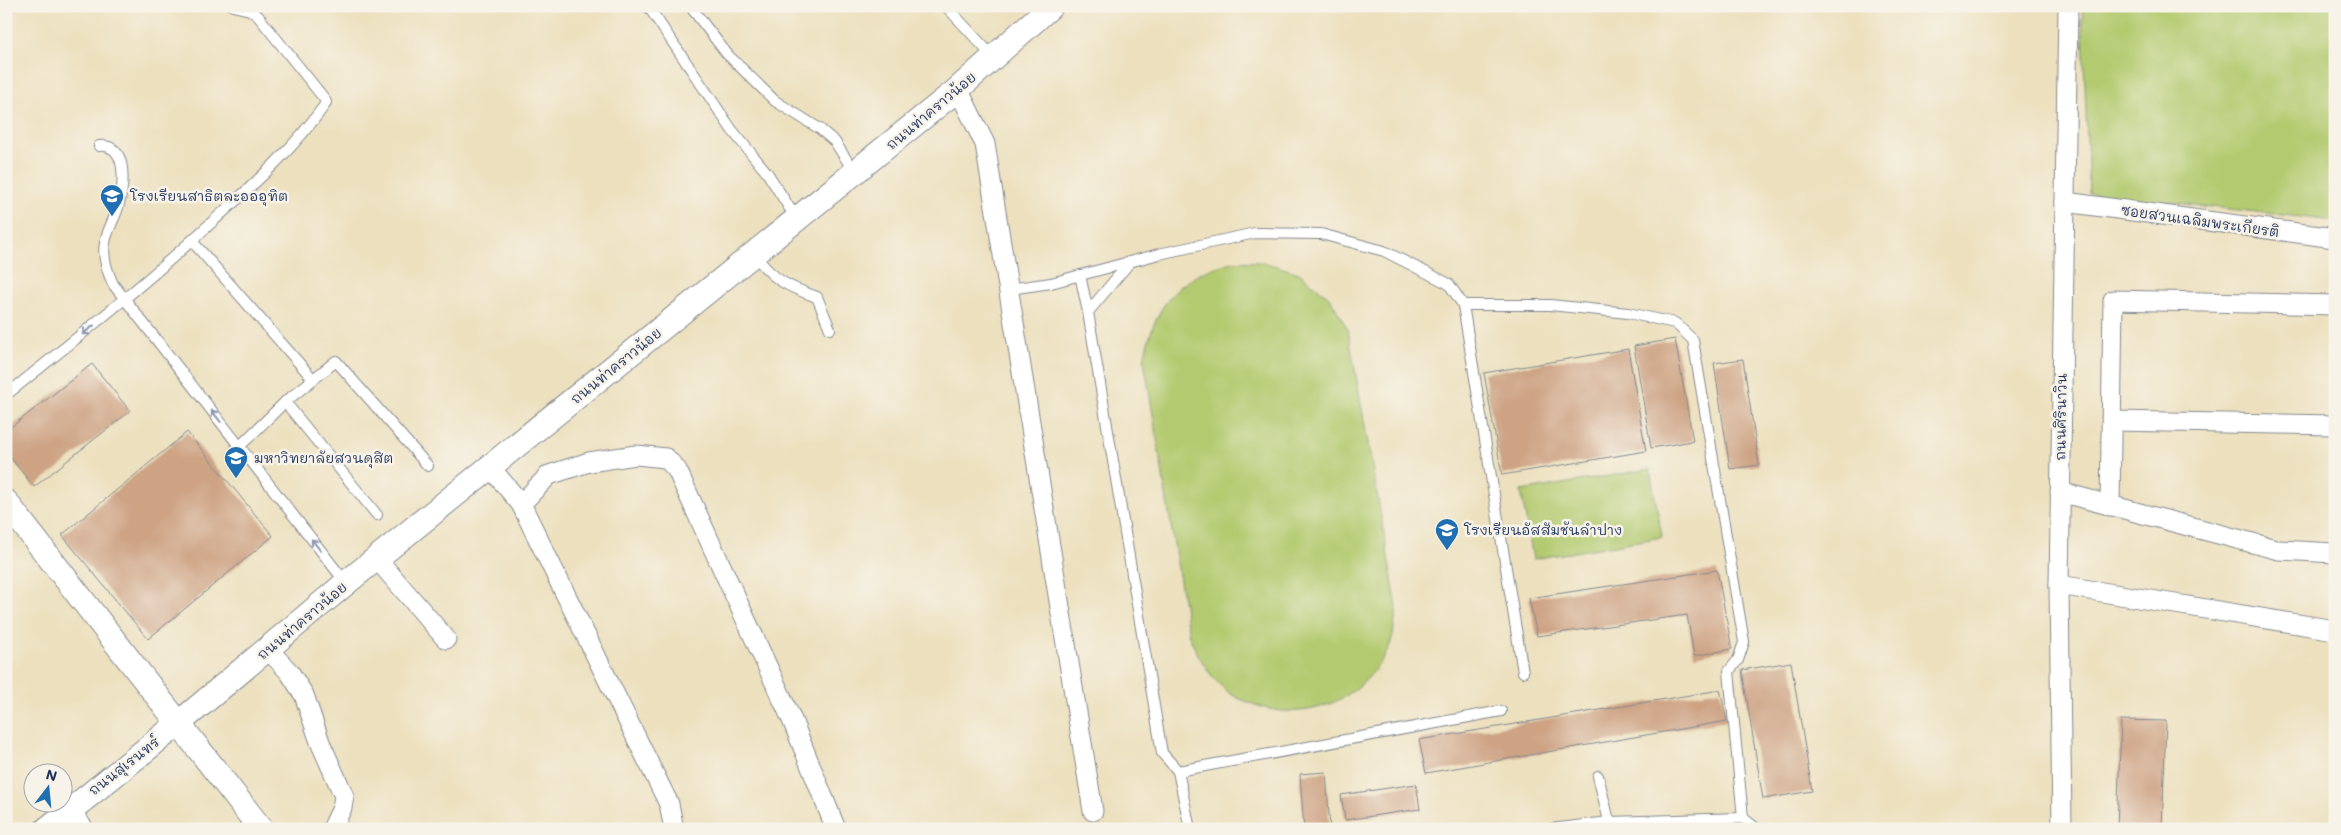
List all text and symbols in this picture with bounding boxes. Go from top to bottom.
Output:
street label: ถนนท่าคราวน้อย [882,67,980,154]
school or university icon: โรงเรียนสาธิตละอออุทิต [99,183,125,217]
place label: โรงเรียนสาธิตละอออุทิต [129,186,288,207]
street label: ซอยสวนเฉลิมพระเกียรติ [2120,200,2281,241]
street label: ถนนท่าคราวน้อย [566,323,665,408]
one-way arrow [82,324,95,335]
street label: ถนนศิรินาวิน [2050,373,2071,461]
one-way arrow [211,410,222,423]
school or university icon: มหาวิทยาลัยสวนดุสิต [223,445,249,479]
place label: มหาวิทยาลัยสวนดุสิต [254,448,393,469]
school or university icon: โรงเรียนอัสสัมชันลำปาง [1434,517,1460,551]
place label: โรงเรียนอัสสัมชันลำปาง [1463,520,1622,539]
one-way arrow [311,538,321,552]
street label: ถนนท่าคราวน้อย [253,577,351,664]
street label: ถนนสุเรนทร์ [84,732,165,801]
north arrow [22,762,72,812]
text: N [44,764,59,786]

